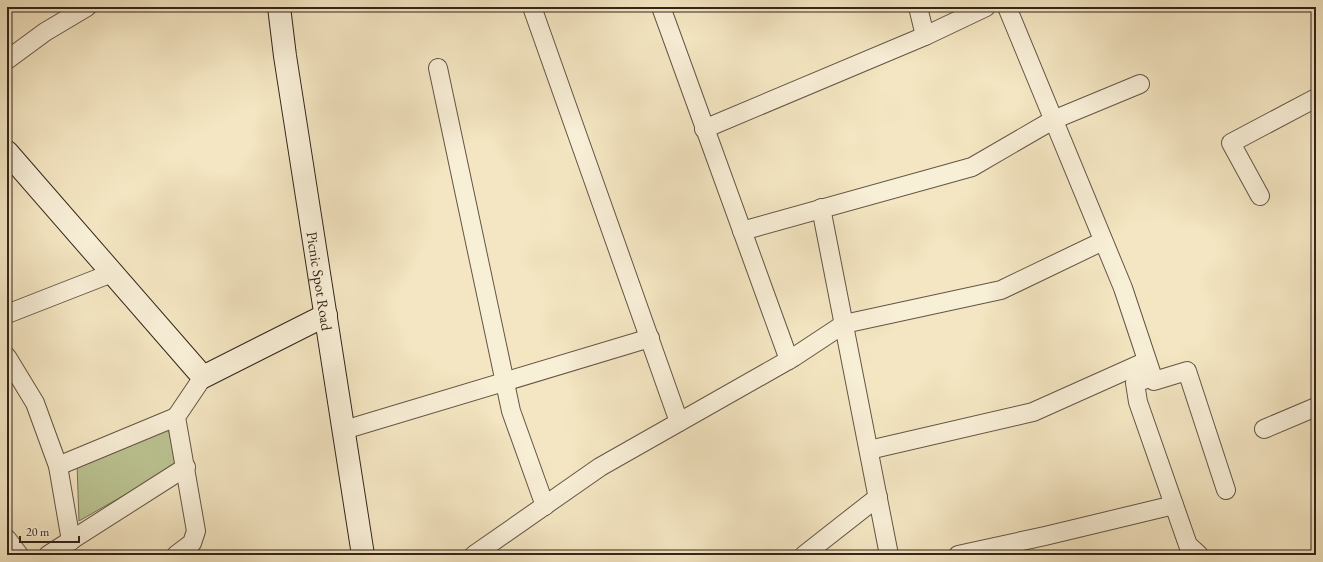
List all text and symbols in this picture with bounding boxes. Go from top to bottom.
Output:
street label: Picnic Spot Road [303,230,337,332]
scale bar [20,518,79,544]
text: 20 m [26,524,50,540]

